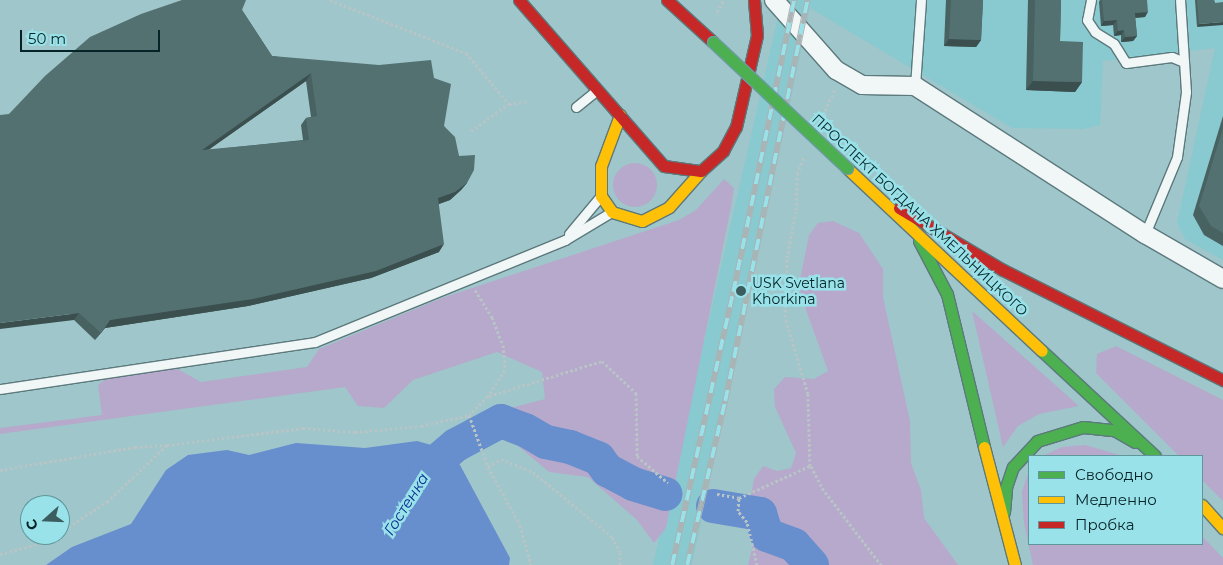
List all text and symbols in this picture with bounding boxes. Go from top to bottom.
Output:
scale bar [22,20,162,52]
text: 50 m [28,29,66,48]
street label: ПРОСПЕКТ БОГДАНА ХМЕЛЬНИЦКОГО [809,110,1031,320]
place label: USK Svetlana Khorkina [752,275,845,308]
marker: USK Svetlana Khorkina [734,284,748,298]
legend [1028,455,1203,545]
text: Свободно [1075,465,1153,484]
water label: Гостенка [380,470,432,538]
text: Медленно [1075,490,1157,509]
north arrow [20,495,70,545]
text: Пробка [1075,515,1134,534]
text: С [22,517,42,533]

